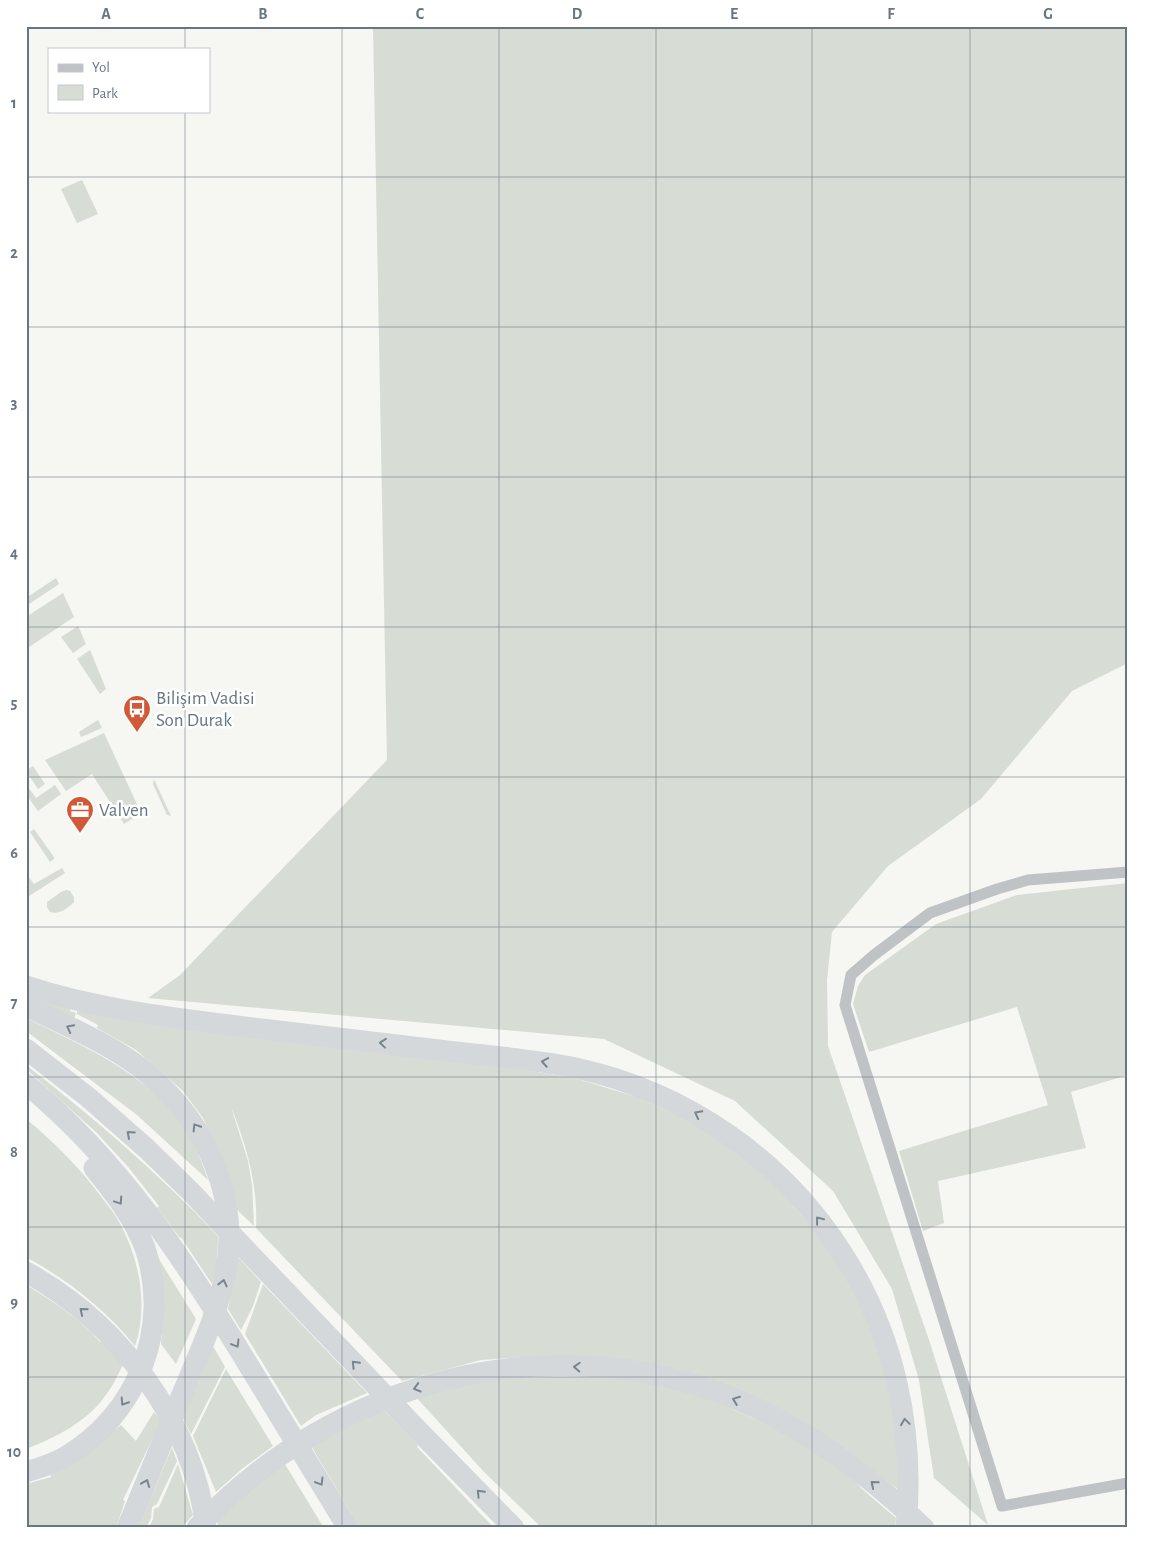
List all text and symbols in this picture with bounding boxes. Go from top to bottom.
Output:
text: A [101,6,111,22]
text: B [258,6,268,22]
text: C [416,6,425,22]
text: D [572,6,583,22]
text: E [730,6,738,22]
text: F [887,6,895,22]
text: G [1043,6,1053,22]
legend [48,48,210,112]
text: Yol [92,60,110,75]
text: Park [92,86,118,101]
text: 1 [11,95,17,111]
text: 2 [10,245,18,261]
text: 3 [11,395,18,411]
text: 4 [10,545,18,561]
place label: Bilişim Vadisi Son Durak [156,689,255,730]
bus stop icon: Bilişim Vadisi Son Durak [122,694,152,733]
text: 5 [11,695,18,711]
office icon: Valven [65,795,95,834]
place label: Valven [99,801,148,820]
text: 6 [10,845,18,861]
text: 7 [11,995,18,1011]
one-way arrow [66,1024,75,1034]
one-way arrow [379,1038,387,1049]
one-way arrow [540,1058,549,1068]
one-way arrow [694,1110,703,1120]
one-way arrow [193,1123,202,1133]
one-way arrow [127,1131,136,1140]
text: 8 [10,1144,18,1160]
one-way arrow [113,1195,122,1205]
one-way arrow [817,1217,825,1226]
one-way arrow [217,1278,228,1287]
text: 9 [10,1294,18,1310]
one-way arrow [80,1308,89,1317]
one-way arrow [229,1338,239,1347]
one-way arrow [352,1361,361,1370]
one-way arrow [573,1361,581,1372]
one-way arrow [414,1382,422,1392]
one-way arrow [732,1396,741,1406]
one-way arrow [121,1397,130,1406]
one-way arrow [900,1418,910,1427]
text: 10 [7,1444,21,1460]
one-way arrow [314,1477,324,1486]
one-way arrow [140,1479,150,1488]
one-way arrow [870,1481,879,1490]
one-way arrow [477,1490,486,1499]

